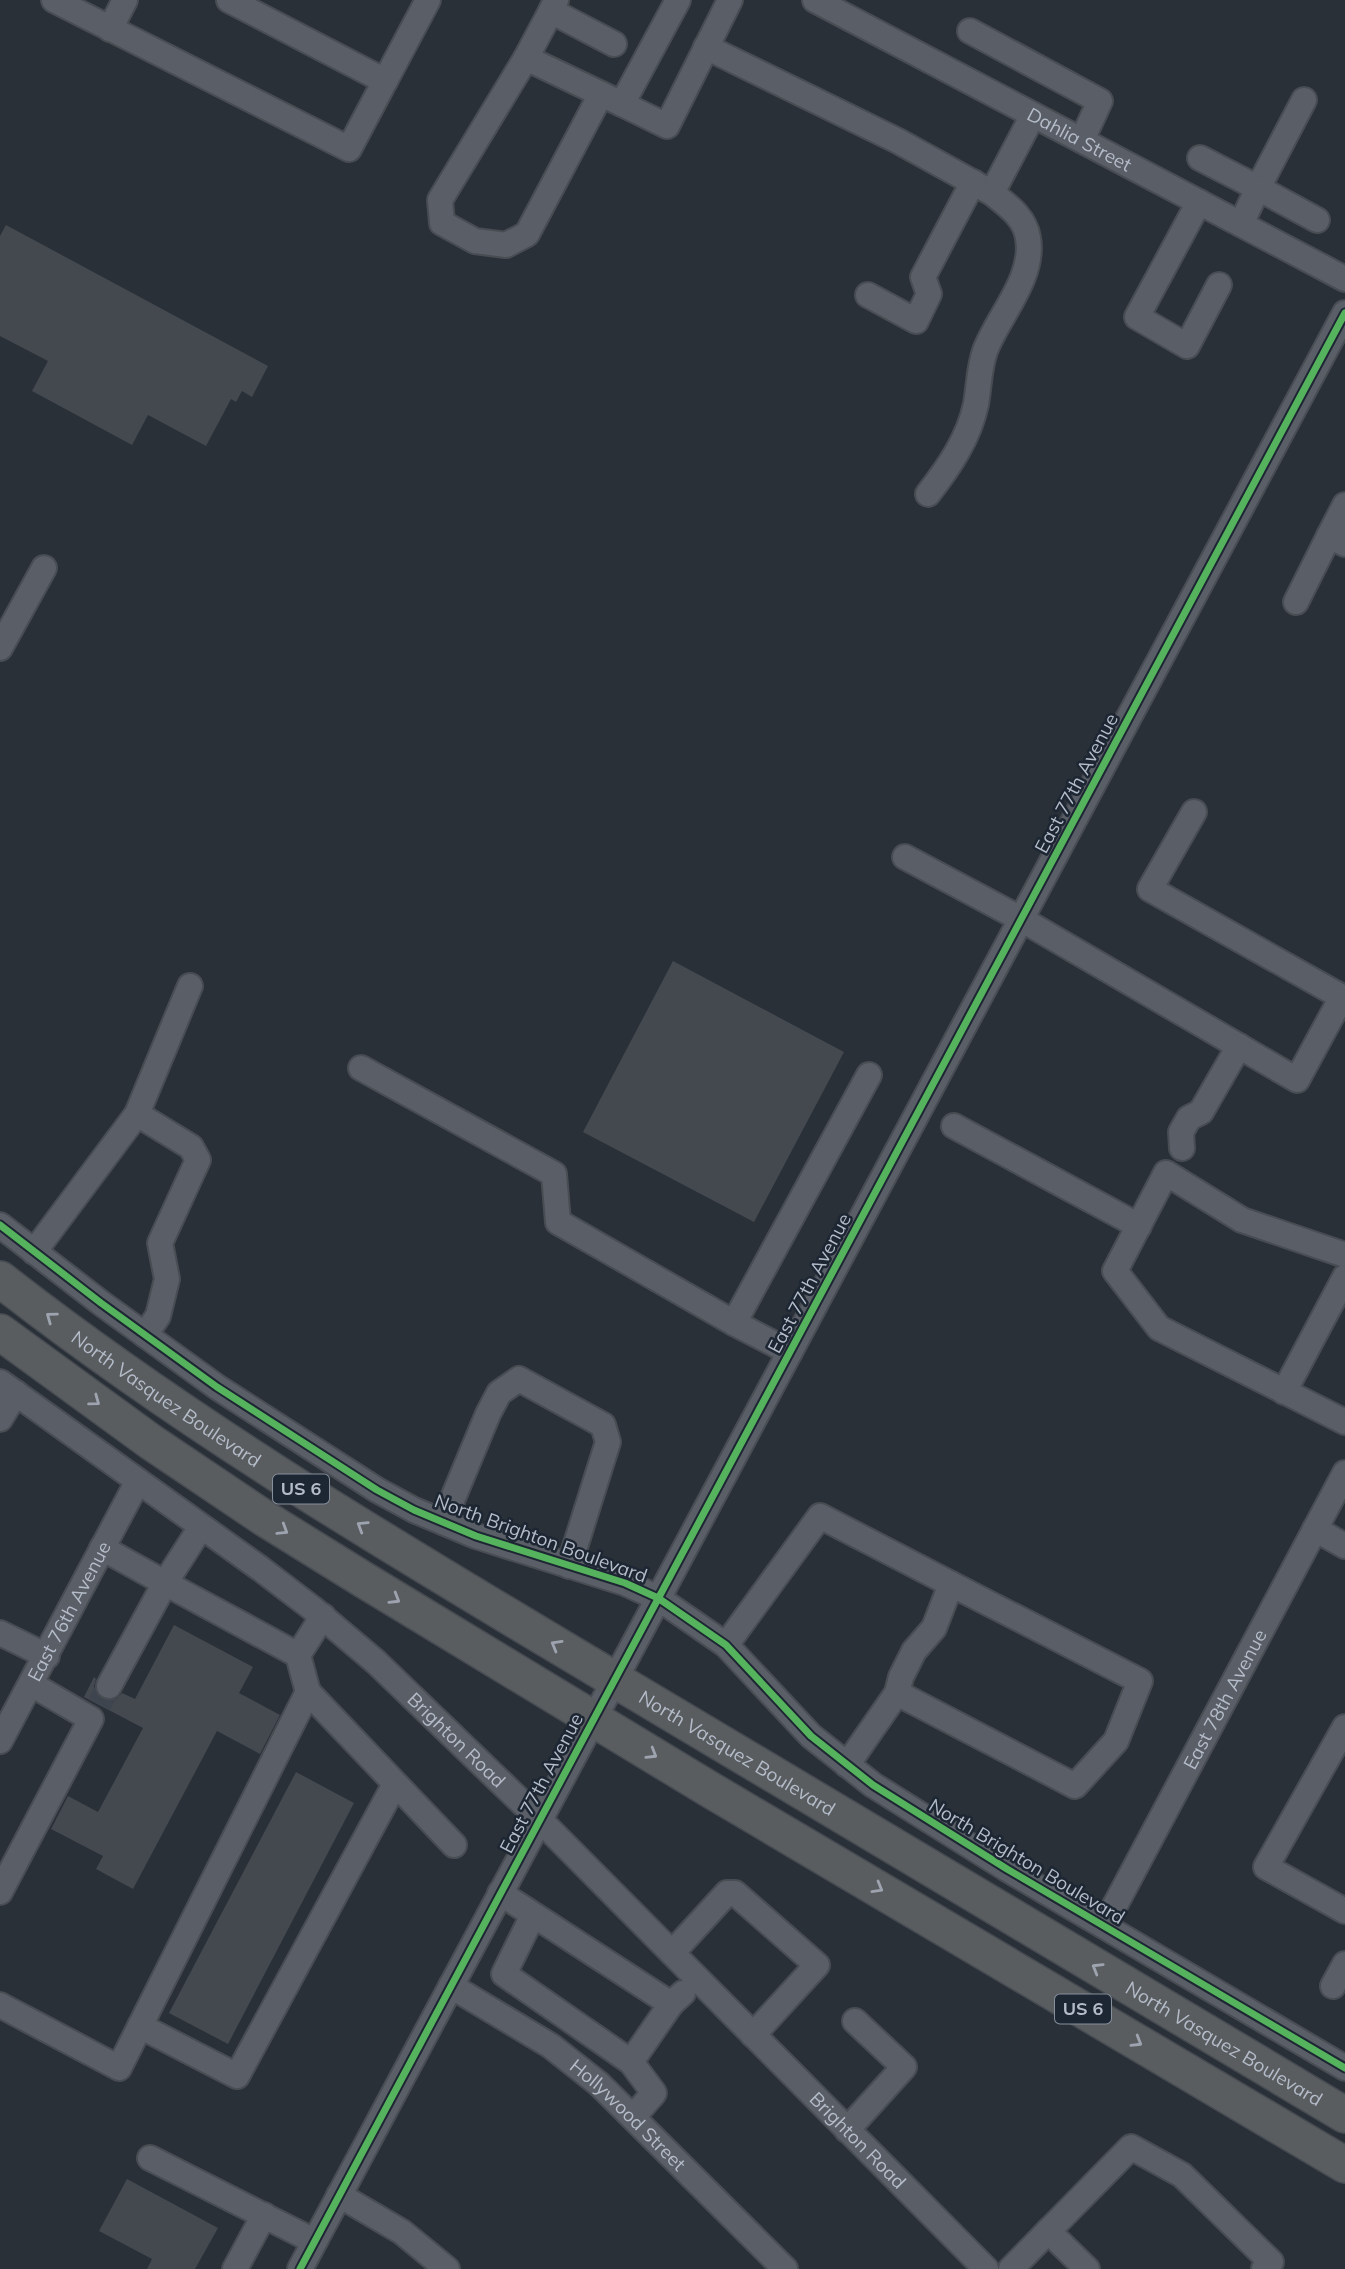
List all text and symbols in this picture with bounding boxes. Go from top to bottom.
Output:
street label: Dahlia Street [1023,102,1136,177]
street label: East 77th Avenue [1029,709,1123,857]
street label: East 77th Avenue [762,1209,856,1357]
one-way arrow [46,1313,59,1326]
street label: North Vasquez Boulevard [67,1325,266,1472]
one-way arrow [87,1393,100,1406]
road number: US 6 [273,1474,329,1504]
street label: North Brighton Boulevard [431,1488,651,1588]
one-way arrow [275,1521,288,1534]
one-way arrow [356,1522,369,1535]
street label: East 76th Avenue [22,1537,116,1685]
one-way arrow [388,1591,401,1604]
street label: East 78th Avenue [1178,1625,1272,1773]
one-way arrow [550,1640,563,1653]
street label: North Vasquez Boulevard [635,1685,840,1821]
street label: Brighton Road [403,1687,511,1792]
street label: East 77th Avenue [494,1709,588,1857]
one-way arrow [645,1746,658,1759]
street label: North Brighton Boulevard [925,1793,1129,1929]
one-way arrow [871,1880,884,1893]
one-way arrow [1091,1963,1104,1976]
street label: North Vasquez Boulevard [1121,1976,1327,2111]
road number: US 6 [1055,1994,1111,2024]
one-way arrow [1130,2033,1143,2046]
street label: Hollywood Street [565,2054,691,2176]
street label: Brighton Road [805,2087,911,2194]

